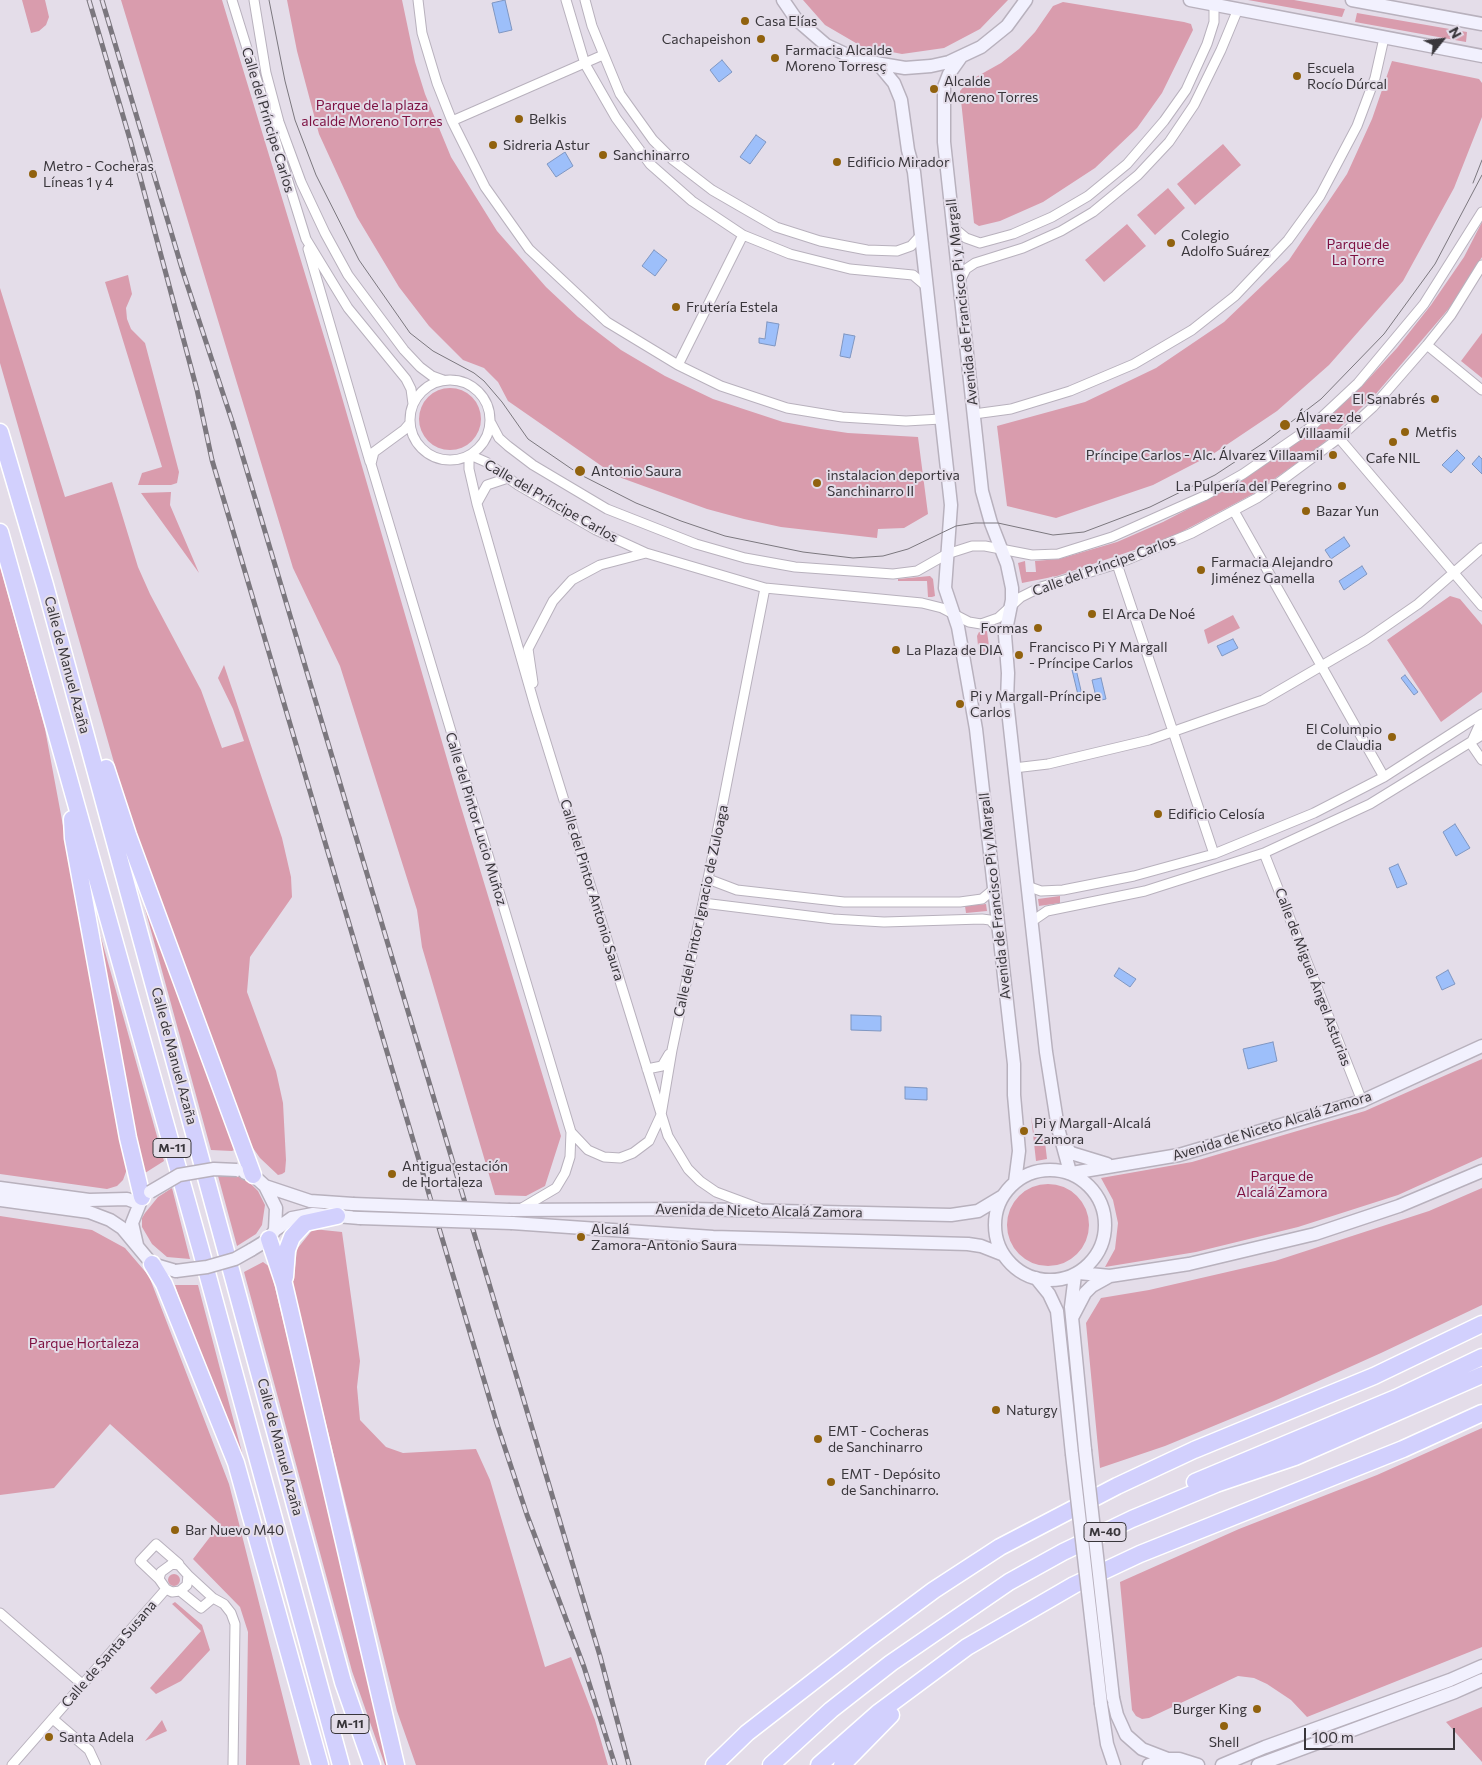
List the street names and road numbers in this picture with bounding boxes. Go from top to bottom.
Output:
street label: Calle del Príncipe Carlos [238,45,298,195]
street label: Avenida de Francisco Pi y Margall [943,198,981,406]
street label: Calle del Príncipe Carlos [481,456,621,546]
street label: Calle del Príncipe Carlos [1030,532,1178,600]
street label: Calle de Manuel Azaña [41,594,93,736]
street label: Calle del Pintor Lucio Muñoz [442,730,510,908]
street label: Avenida de Francisco Pi y Margall [976,792,1014,1000]
street label: Calle del Pintor Antonio Saura [556,797,628,983]
street label: Calle del Pintor Ignacio de Zuloaga [670,803,732,1019]
street label: Calle de Miguel Ángel Asturias [1271,886,1355,1068]
street label: Calle de Manuel Azaña [148,985,200,1127]
street label: Avenida de Niceto Alcalá Zamora [1170,1088,1374,1164]
road number: M-11 [153,1138,191,1158]
street label: Avenida de Niceto Alcalá Zamora [655,1201,863,1221]
street label: Calle de Manuel Azaña [254,1376,306,1518]
road number: M-40 [1084,1522,1126,1541]
street label: Calle de Santa Susana [58,1597,160,1711]
road number: M-11 [331,1715,369,1734]

